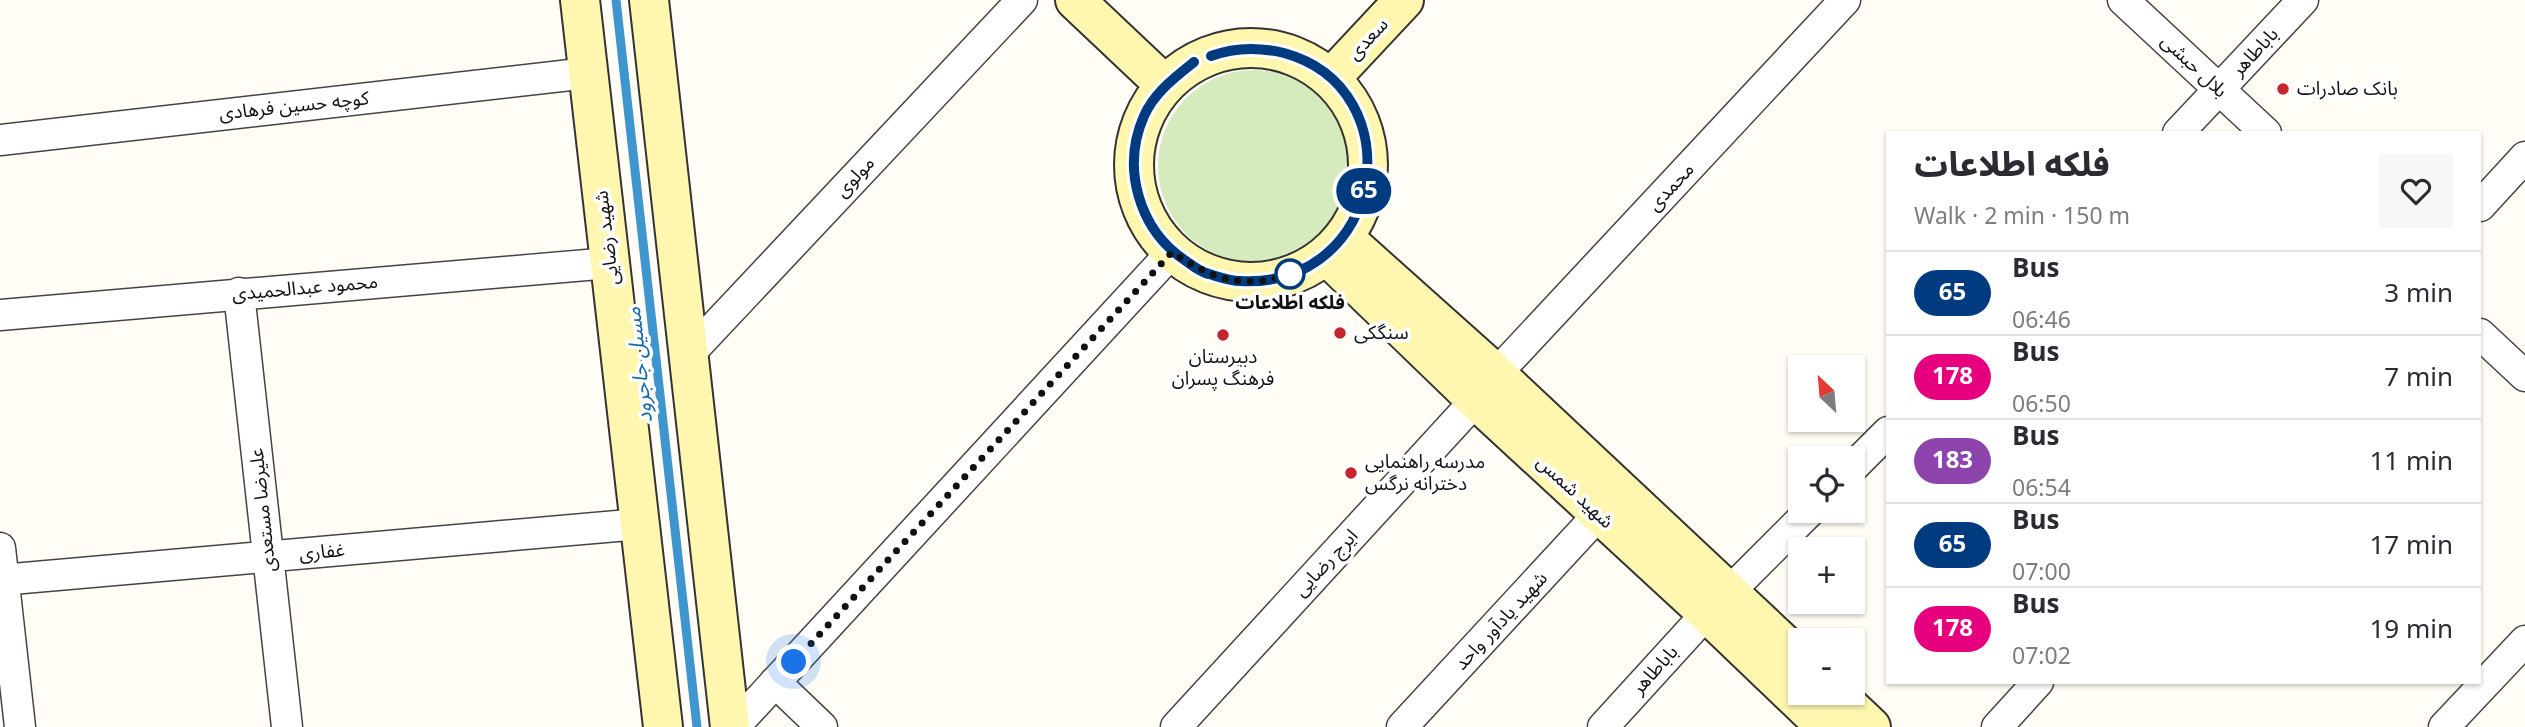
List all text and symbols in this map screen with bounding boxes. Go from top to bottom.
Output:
street label: سعدی [1337,7,1399,71]
street label: باباطاهر [2220,17,2289,88]
street label: بلال حبشی [2150,23,2238,109]
place label: بانک صادرات [2297,69,2398,109]
street label: کوچه حسین فرهادی [217,78,372,134]
marker: بانک صادرات [2275,81,2291,97]
text: فلکه اطلاعات [1914,131,2110,200]
street label: مولوی [824,146,886,208]
street label: محمدی [1637,152,1705,222]
button: heart [2379,154,2453,228]
text: 65 [1350,165,1378,216]
line badge: 65 [1332,168,1396,214]
street label: شهید رضایی [581,188,633,288]
text: Walk · 2 min · 150 m [1914,192,2130,241]
text: Bus [2012,241,2059,296]
marker: فلکه اطلاعات [1275,259,1305,289]
street label: محمود عبدالحمیدی [230,262,380,314]
text: 3 min [2384,266,2453,321]
text: 65 [1939,267,1966,318]
place label: فلکه اطلاعات [1235,283,1345,323]
text: 06:46 [2012,296,2071,345]
water label: مسیل جاجرود [611,305,667,425]
place label: سنگکی [1354,313,1409,353]
marker: سنگکی [1332,325,1348,341]
text: Bus [2012,325,2059,380]
marker: دبیرستان فرهنگ پسران [1215,327,1231,343]
place label: دبیرستان فرهنگ پسران [1172,337,1274,399]
text: 7 min [2384,350,2453,405]
text: 178 [1932,351,1973,402]
north arrow [1788,355,1866,432]
map controls [1788,355,1865,705]
text: 06:50 [2012,380,2071,429]
text: Bus [2012,409,2059,464]
text: 11 min [2369,434,2453,489]
text: 183 [1932,435,1973,486]
place label: مدرسه راهنمایی دخترانه نرگس [1365,442,1485,504]
street label: شهید شمس [1526,444,1624,540]
street label: علیرضا مستعدی [237,446,289,574]
button: locate [1788,446,1865,523]
text: 06:54 [2012,464,2071,513]
marker: مدرسه راهنمایی دخترانه نرگس [1343,465,1359,481]
text: Bus [2012,493,2059,548]
text: 17 min [2369,518,2453,573]
street label: ایرج رضایی [1283,519,1369,607]
text: 65 [1939,519,1966,570]
street label: غفاری [297,530,347,574]
button: + [1788,537,1865,614]
text: 07:00 [2012,548,2071,597]
street label: شهید یادآور واحد [1443,561,1559,681]
text: Bus [2012,577,2059,632]
text: 19 min [2369,602,2453,657]
text: 178 [1932,603,1973,654]
button: − [1788,628,1865,705]
text: 07:02 [2012,632,2071,681]
street label: باباطاهر [1620,635,1689,706]
your location [776,644,811,679]

